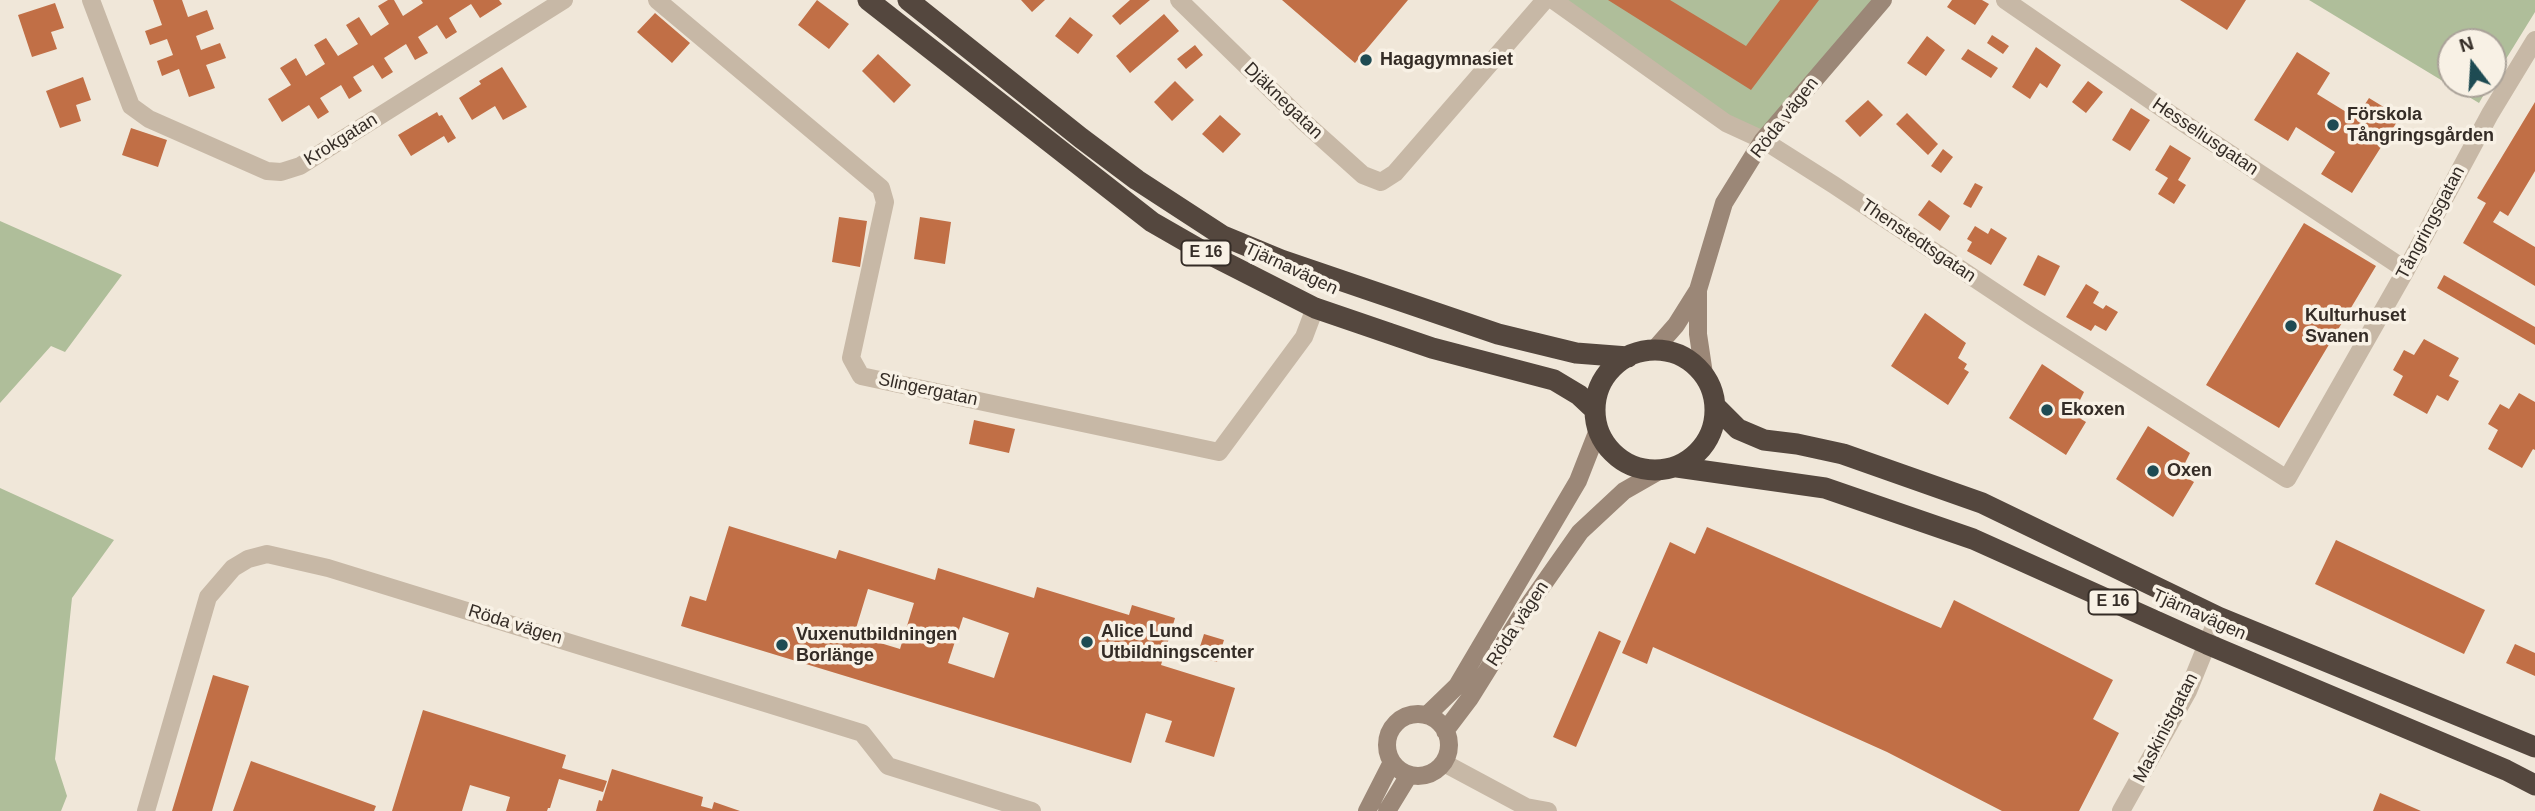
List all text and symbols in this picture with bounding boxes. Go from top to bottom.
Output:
north arrow [2437,28,2507,98]
text: N [2457,32,2476,56]
place label: Hagagymnasiet [1380,49,1513,71]
marker: Hagagymnasiet [1358,52,1374,68]
street label: Djäknegatan [1239,58,1327,144]
street label: Röda vägen [1747,73,1823,163]
street label: Hesseliusgatan [2148,94,2262,180]
place label: Förskola Tångringsgården [2347,104,2494,146]
street label: Krokgatan [300,109,382,171]
marker: Förskola Tångringsgården [2325,117,2341,133]
street label: Tångringsgatan [2392,163,2470,283]
street label: Thenstedtsgatan [1856,195,1980,287]
street label: Tjärnavägen [1241,238,1341,300]
road number: E 16 [1182,241,1230,266]
place label: Kulturhuset Svanen [2305,305,2406,348]
marker: Kulturhuset Svanen [2283,318,2299,334]
street label: Slingergatan [876,369,980,411]
place label: Ekoxen [2061,399,2125,421]
marker: Ekoxen [2039,402,2055,418]
place label: Oxen [2167,460,2212,482]
marker: Oxen [2145,463,2161,479]
street label: Röda vägen [1483,577,1553,671]
street label: Tjärnavägen [2149,585,2249,645]
road number: E 16 [2088,590,2138,614]
street label: Röda vägen [465,600,565,650]
place label: Alice Lund Utbildningscenter [1101,621,1254,664]
place label: Vuxenutbildningen Borlänge [796,624,957,666]
marker: Alice Lund Utbildningscenter [1079,634,1095,650]
marker: Vuxenutbildningen Borlänge [774,637,790,653]
street label: Maskinistgatan [2129,670,2203,786]

